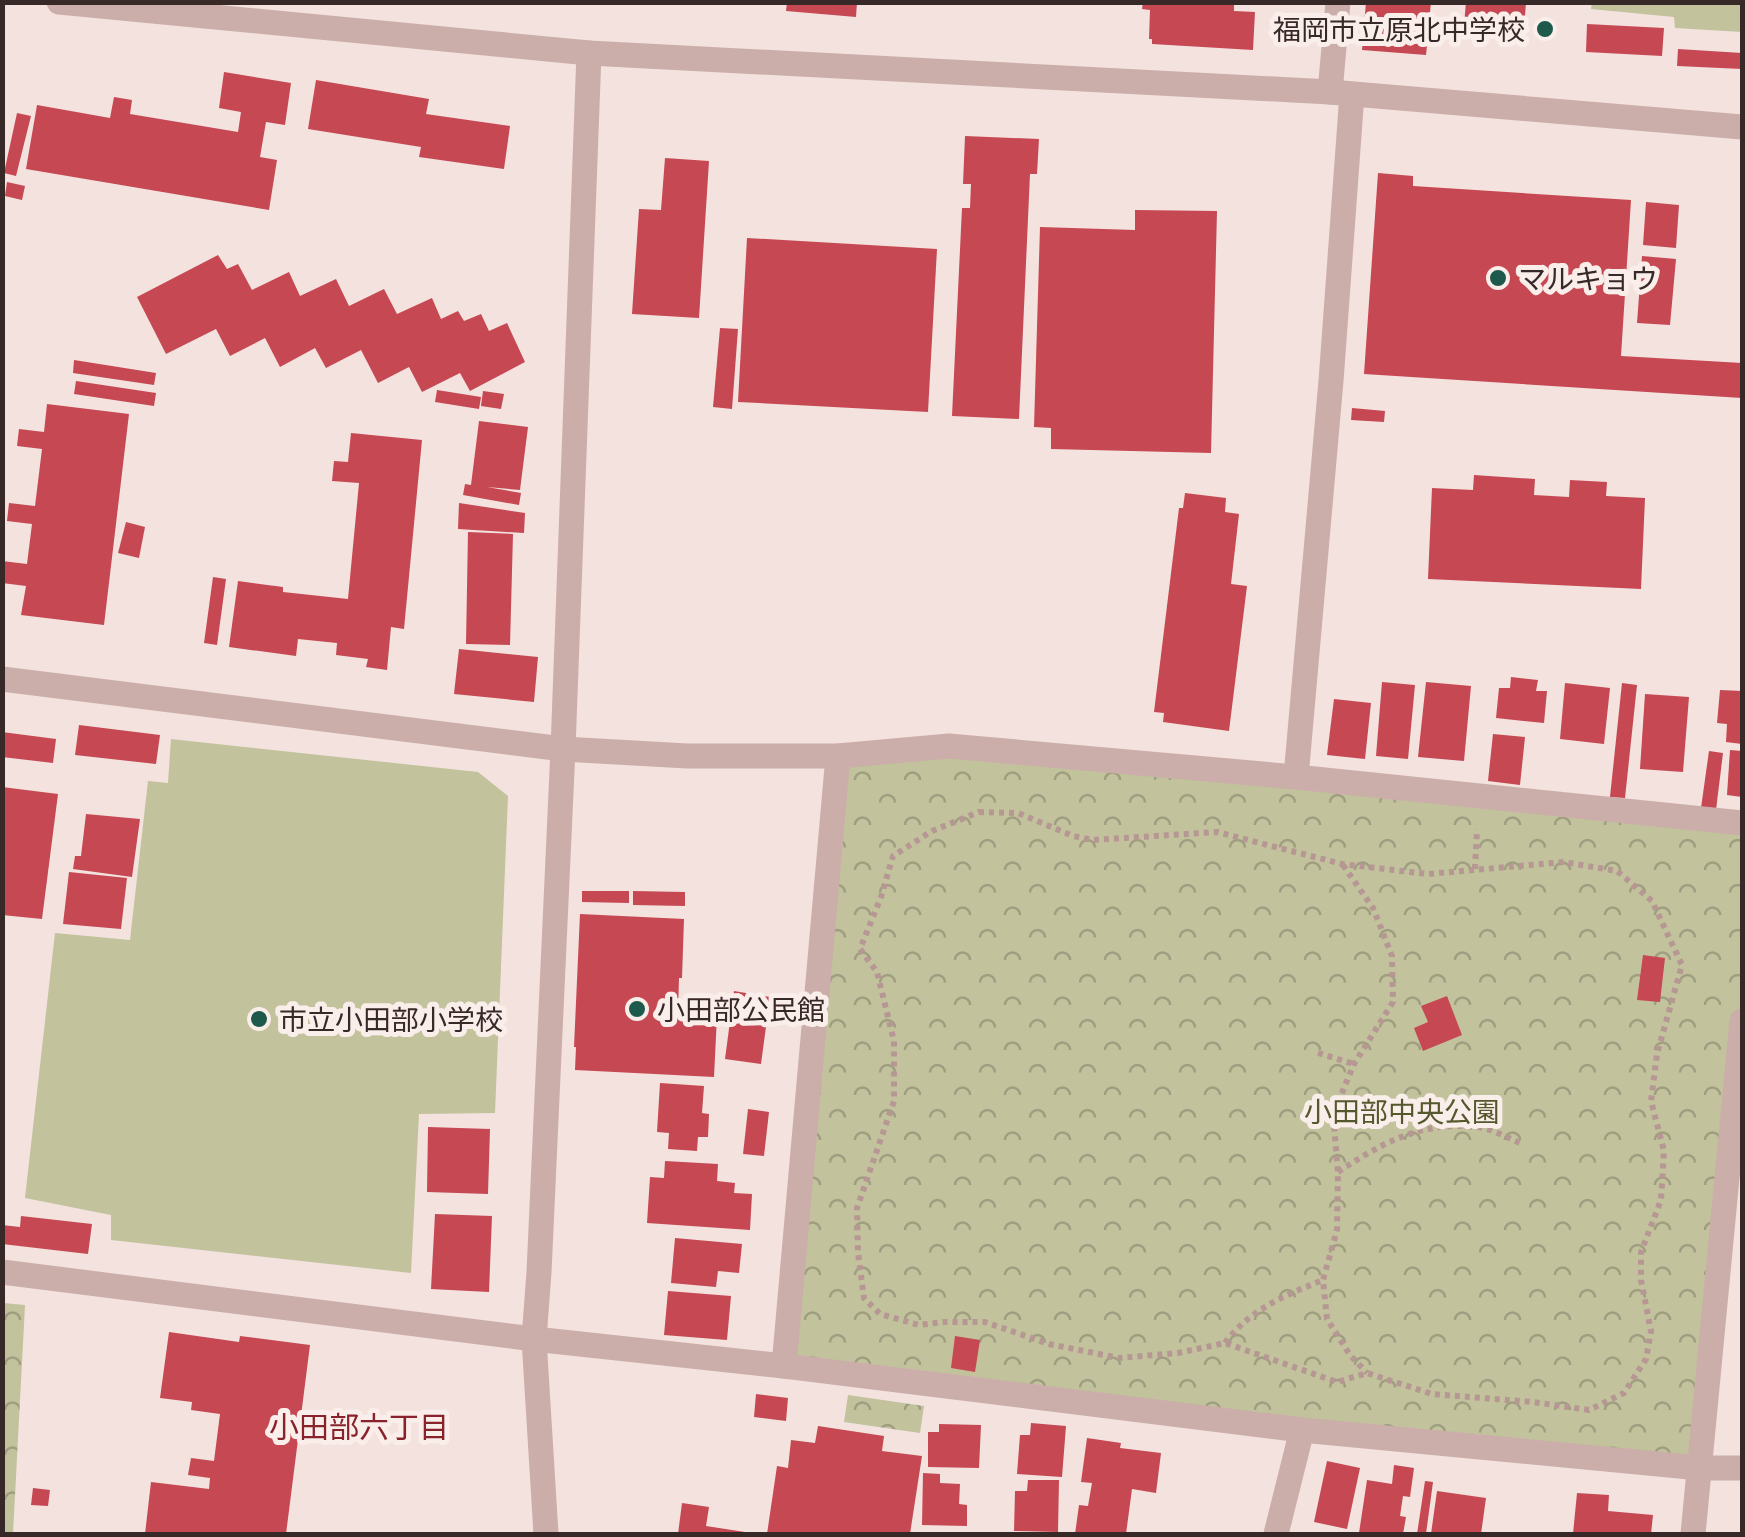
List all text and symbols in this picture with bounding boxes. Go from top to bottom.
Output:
place label: 福岡市立原北中学校 [1273,11,1525,48]
marker: 福岡市立原北中学校 [1534,18,1556,40]
place label: マルキョウ [1518,260,1658,297]
marker: マルキョウ [1487,267,1509,289]
place label: 小田部公民館 [657,991,825,1028]
marker: 小田部公民館 [626,998,648,1020]
place label: 市立小田部小学校 [279,1001,503,1038]
marker: 市立小田部小学校 [248,1008,270,1030]
park label: 小田部中央公園 [1304,1093,1500,1130]
district label: 小田部六丁目 [269,1407,449,1446]

